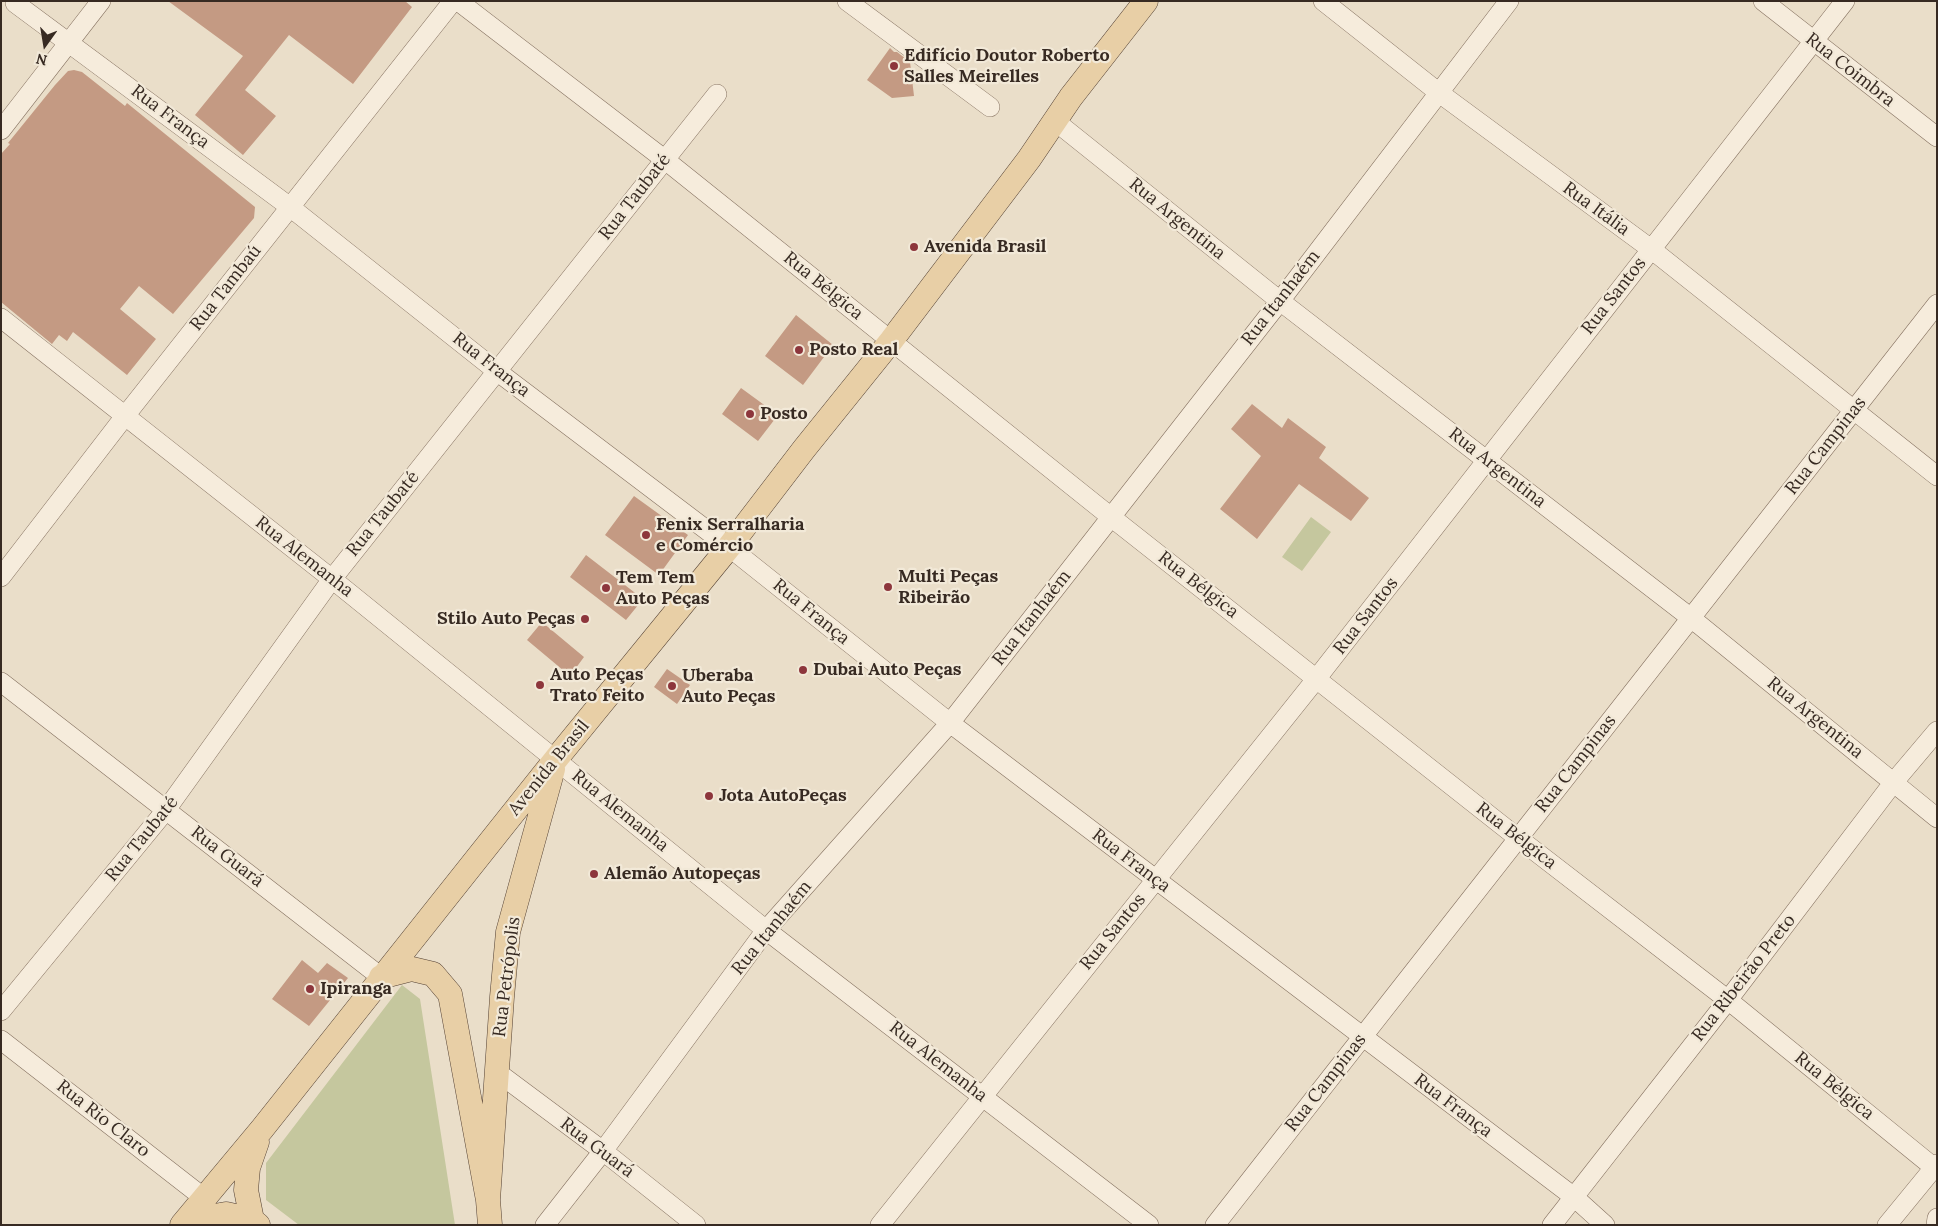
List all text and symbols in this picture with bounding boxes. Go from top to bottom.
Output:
north arrow [20,20,70,70]
street label: Rua Coimbra [1801,28,1899,112]
place label: Edifício Doutor Roberto Salles Meirelles [904,45,1110,88]
text: N [34,50,49,70]
marker: Edifício Doutor Roberto Salles Meirelles [888,60,900,72]
street label: Rua França [127,81,213,153]
street label: Rua Taubaté [595,150,675,244]
street label: Rua Argentina [1124,174,1230,264]
street label: Rua Itália [1558,178,1634,240]
place label: Avenida Brasil [924,236,1046,258]
street label: Rua Tambaú [186,241,266,335]
marker: Avenida Brasil [908,241,920,253]
street label: Rua Itanhaém [1237,246,1325,350]
street label: Rua Bélgica [779,247,867,325]
street label: Rua Santos [1577,253,1651,339]
street label: Rua França [448,328,534,402]
place label: Posto Real [809,339,898,361]
marker: Posto Real [793,344,805,356]
street label: Rua Campinas [1781,393,1871,499]
place label: Posto [760,403,808,425]
marker: Posto [744,408,756,420]
street label: Rua Argentina [1444,423,1550,513]
street label: Rua Taubaté [342,467,424,561]
street label: Rua Alemanha [251,512,357,602]
place label: Fenix Serralharia e Comércio [656,514,804,556]
marker: Fenix Serralharia e Comércio [640,529,652,541]
street label: Rua Bélgica [1153,547,1243,623]
place label: Multi Peças Ribeirão [898,566,998,608]
street label: Rua Itanhaém [988,566,1076,670]
place label: Tem Tem Auto Peças [616,567,709,610]
street label: Rua Santos [1329,573,1403,659]
street label: Rua França [768,575,854,649]
marker: Multi Peças Ribeirão [882,581,894,593]
marker: Tem Tem Auto Peças [600,582,612,594]
place label: Stilo Auto Peças [437,608,575,630]
marker: Stilo Auto Peças [579,613,591,625]
place label: Dubai Auto Peças [813,659,962,681]
place label: Auto Peças Trato Feito [550,664,645,706]
marker: Dubai Auto Peças [797,664,809,676]
place label: Uberaba Auto Peças [682,665,775,708]
street label: Rua Argentina [1762,673,1868,763]
marker: Auto Peças Trato Feito [534,679,546,691]
marker: Uberaba Auto Peças [666,680,678,692]
street label: Rua Campinas [1531,711,1621,817]
street label: Avenida Brasil [504,716,594,820]
street label: Rua Alemanha [567,765,673,857]
place label: Jota AutoPeças [719,785,847,807]
marker: Jota AutoPeças [703,790,715,802]
street label: Rua Taubaté [101,792,183,886]
street label: Rua Bélgica [1471,798,1561,874]
street label: Rua Guará [186,822,268,892]
street label: Rua França [1088,825,1174,897]
place label: Alemão Autopeças [604,863,761,885]
marker: Alemão Autopeças [588,868,600,880]
street label: Rua Itanhaém [727,877,817,979]
street label: Rua Santos [1076,889,1150,975]
street label: Rua Ribeirão Preto [1688,910,1800,1046]
street label: Rua Petrópolis [489,916,525,1038]
place label: Ipiranga [320,978,392,1000]
marker: Ipiranga [304,983,316,995]
street label: Rua Alemanha [885,1017,991,1107]
street label: Rua Campinas [1281,1030,1371,1136]
street label: Rua Bélgica [1790,1047,1878,1125]
street label: Rua França [1410,1070,1496,1142]
street label: Rua Rio Claro [52,1076,154,1162]
street label: Rua Guará [556,1113,638,1183]

